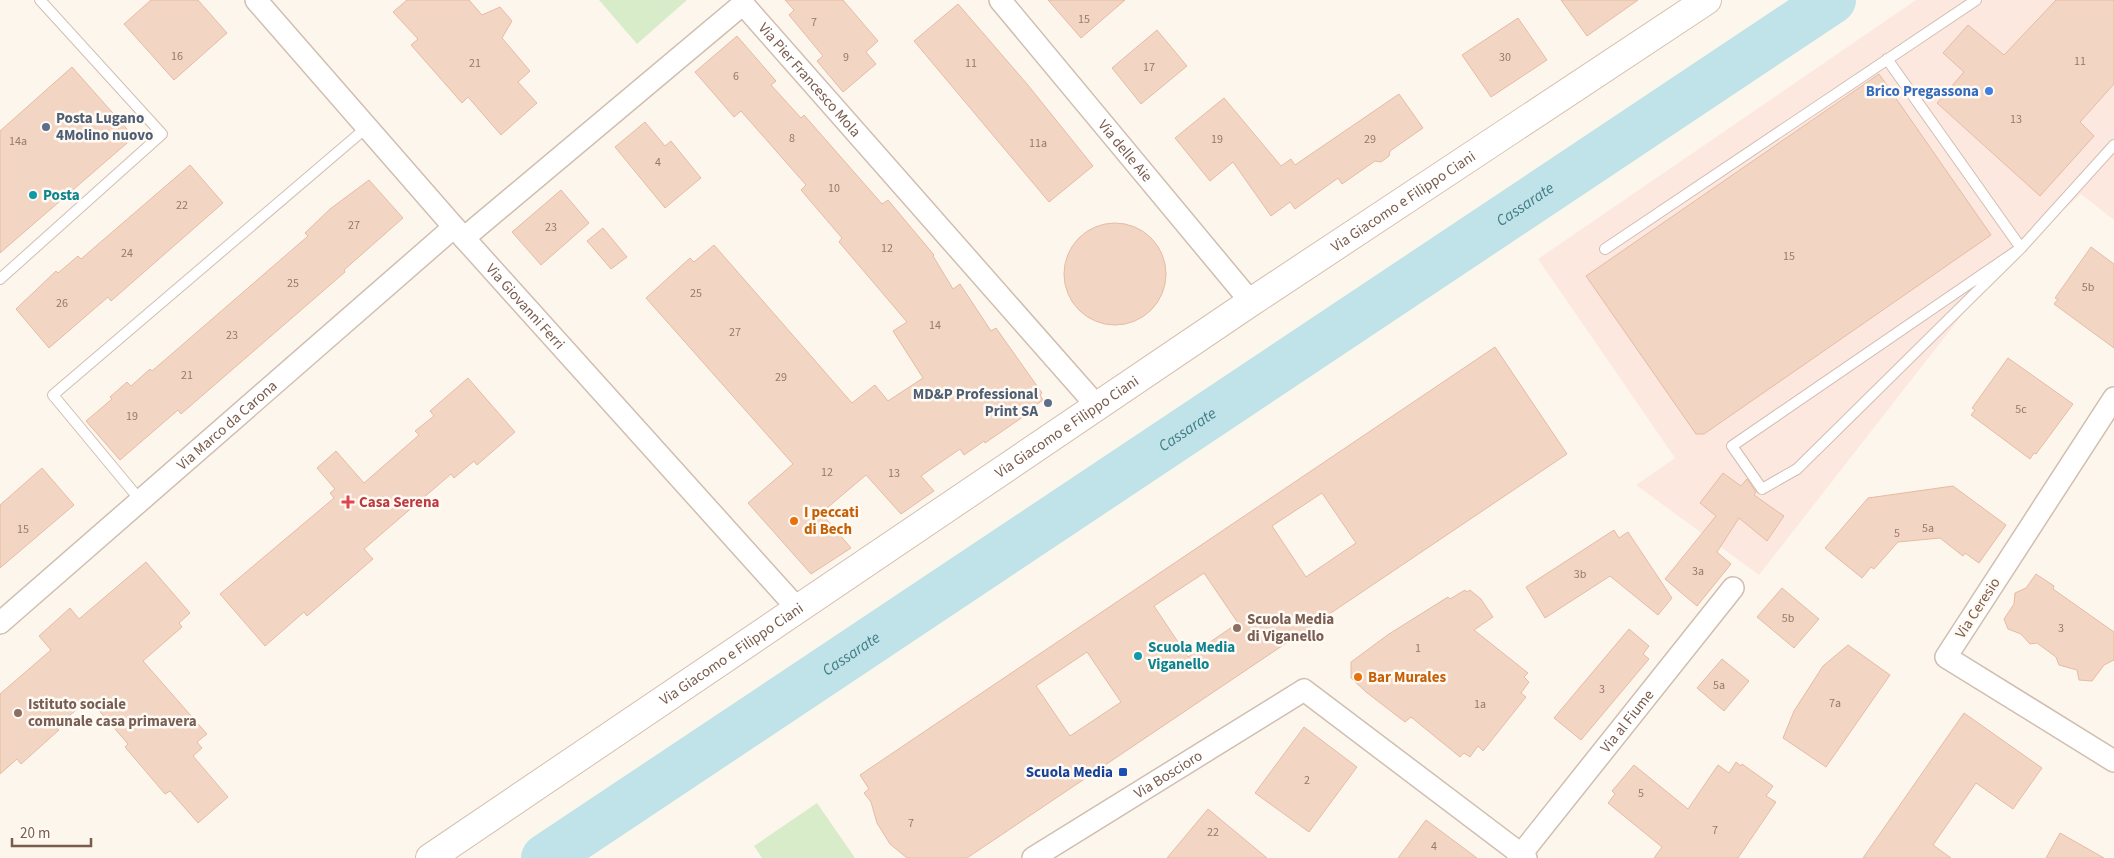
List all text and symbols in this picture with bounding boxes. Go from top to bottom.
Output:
house number: 15 [1078,11,1090,28]
house number: 7 [811,14,817,31]
street label: Via Pier Francesco Mola [754,18,866,141]
house number: 16 [171,48,183,65]
house number: 9 [843,49,849,66]
house number: 30 [1499,49,1511,66]
house number: 11 [2074,53,2086,70]
house number: 21 [469,55,481,72]
house number: 11 [965,55,977,72]
house number: 17 [1143,59,1155,76]
house number: 6 [733,68,739,85]
place label: Brico Pregassona [1866,81,1979,102]
marker: Brico Pregassona [1983,85,1995,97]
place label: Posta Lugano 4Molino nuovo [56,108,153,146]
house number: 13 [2010,111,2022,128]
street label: Via delle Aie [1093,115,1157,186]
marker: Posta Lugano 4Molino nuovo [40,121,52,133]
house number: 8 [789,130,795,147]
house number: 19 [1211,131,1223,148]
house number: 29 [1364,131,1376,148]
house number: 14a [9,133,27,150]
house number: 11a [1029,135,1047,152]
street label: Via Giacomo e Filippo Ciani [1327,146,1480,257]
house number: 4 [655,154,661,171]
water label: Cassarate [1492,177,1559,232]
house number: 10 [828,180,840,197]
place label: Posta [43,185,80,206]
marker: Posta [27,189,39,201]
house number: 22 [176,197,188,214]
house number: 27 [348,217,360,234]
house number: 23 [545,219,557,236]
house number: 12 [881,240,893,257]
house number: 24 [121,245,133,262]
house number: 15 [1783,248,1795,265]
street label: Via Giovanni Ferri [481,259,570,354]
house number: 25 [287,275,299,292]
house number: 5b [2082,279,2095,296]
house number: 25 [690,285,702,302]
house number: 26 [56,295,68,312]
house number: 14 [929,317,941,334]
house number: 27 [729,324,741,341]
house number: 23 [226,327,238,344]
house number: 21 [181,367,193,384]
house number: 29 [775,369,787,386]
street label: Via Giacomo e Filippo Ciani [991,371,1143,483]
street label: Via Marco da Carona [172,375,282,475]
place label: MD&P Professional Print SA [913,384,1039,422]
marker: MD&P Professional Print SA [1042,397,1054,409]
house number: 5c [2015,401,2027,418]
water label: Cassarate [1154,402,1221,457]
house number: 19 [126,408,138,425]
house number: 12 [821,464,833,481]
house number: 13 [888,465,900,482]
place label: Casa Serena [359,492,439,513]
marker: Casa Serena [341,495,355,509]
place label: I peccati di Bech [804,502,859,540]
marker: I peccati di Bech [788,515,800,527]
house number: 5a [1922,520,1934,537]
house number: 15 [17,521,29,538]
house number: 5 [1894,525,1900,542]
house number: 3a [1692,563,1704,580]
house number: 3b [1574,566,1587,583]
street label: Via Ceresio [1951,574,2005,642]
street label: Via Giacomo e Filippo Ciani [655,598,807,710]
place label: Scuola Media di Viganello [1247,609,1334,647]
house number: 5b [1782,610,1795,627]
house number: 3 [2058,620,2064,637]
marker: Scuola Media di Viganello [1231,622,1243,634]
water label: Cassarate [818,626,885,681]
place label: Scuola Media Viganello [1147,637,1235,675]
house number: 1 [1415,640,1421,657]
marker: Scuola Media Viganello [1132,650,1144,662]
place label: Bar Murales [1368,667,1446,688]
marker: Bar Murales [1352,671,1364,683]
house number: 5a [1713,677,1725,694]
house number: 3 [1599,681,1605,698]
street label: Via al Fiume [1595,685,1659,757]
place label: Istituto sociale comunale casa primavera [28,694,197,732]
house number: 7a [1829,695,1841,712]
house number: 1a [1474,696,1486,713]
marker: Istituto sociale comunale casa primavera [12,707,24,719]
street label: Via Boscioro [1130,745,1206,803]
place label: Scuola Media [1026,762,1113,783]
marker: Scuola Media [1117,766,1129,778]
house number: 2 [1304,772,1310,789]
house number: 5 [1638,785,1644,802]
house number: 7 [908,815,914,832]
scale bar [12,816,91,848]
house number: 7 [1712,822,1718,839]
text: 20 m [20,823,50,844]
house number: 22 [1207,824,1219,841]
house number: 4 [1431,838,1437,855]

